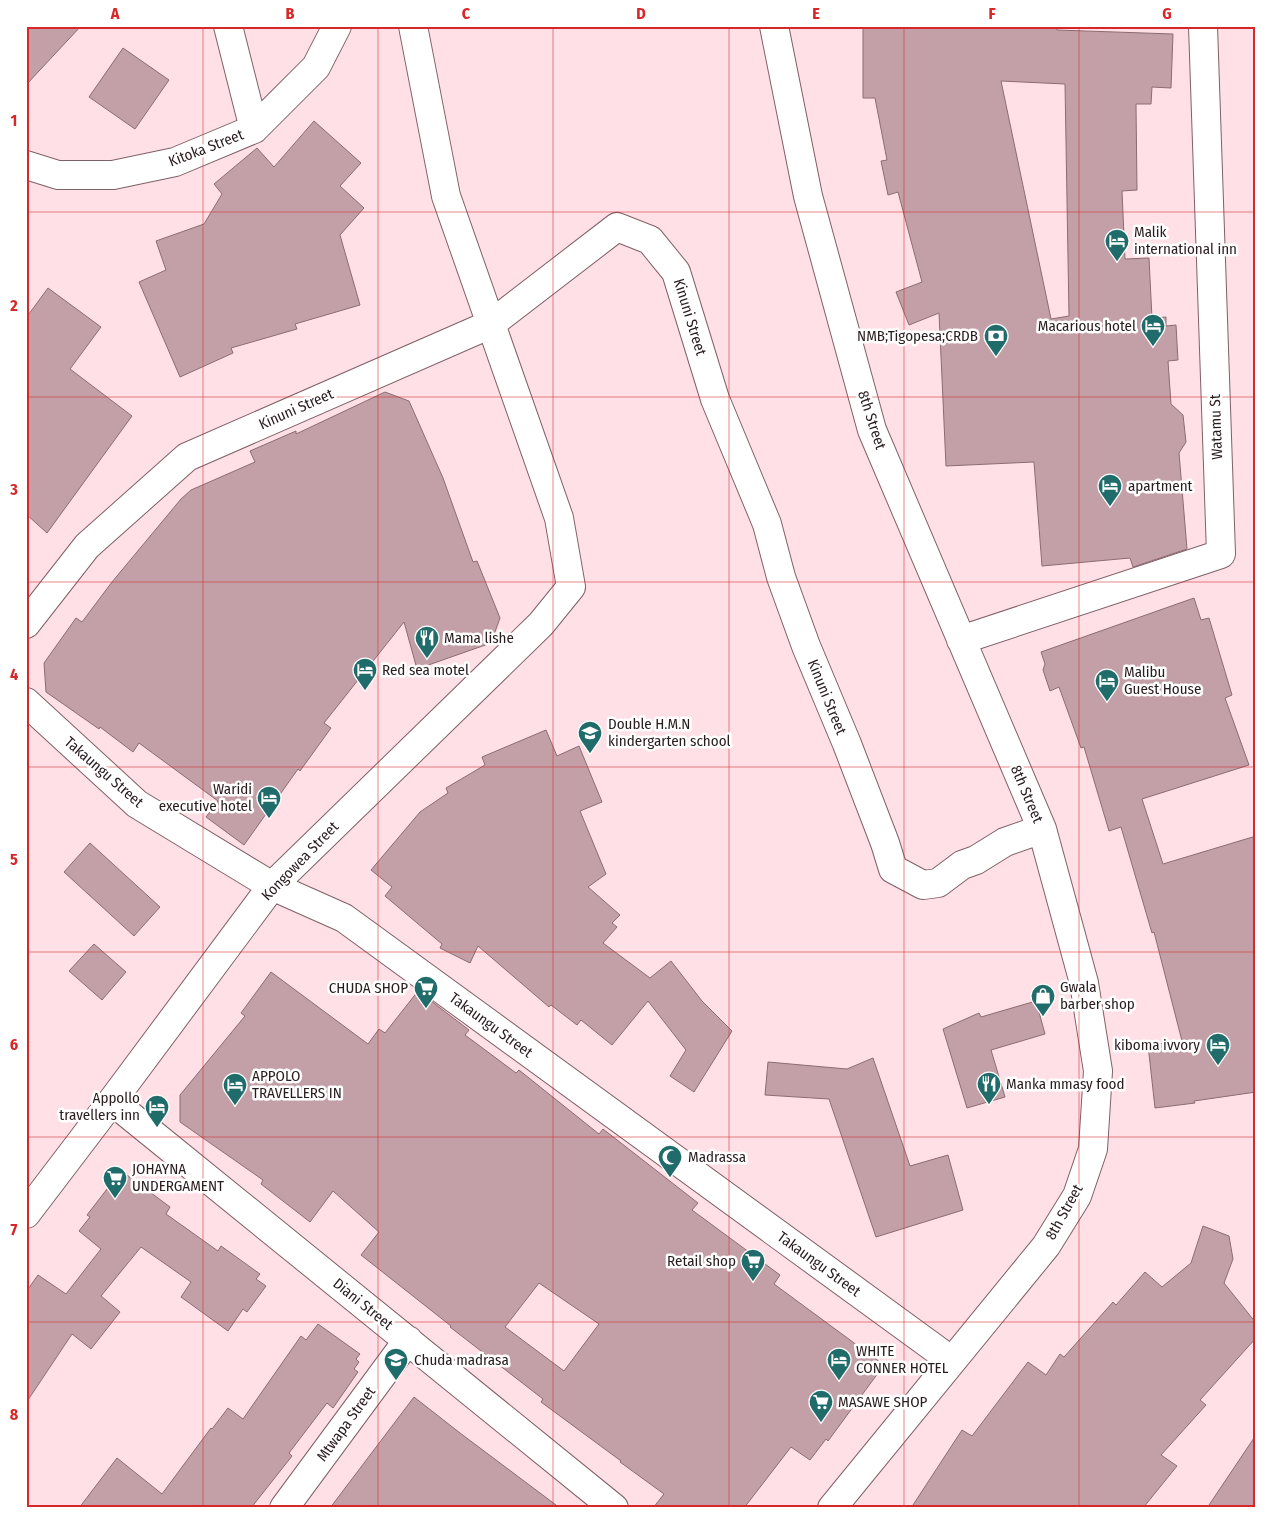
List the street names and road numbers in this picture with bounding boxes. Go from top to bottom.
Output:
street label: Kitoka Street [166,125,246,171]
street label: Kinuni Street [670,276,710,358]
street label: Kinuni Street [256,385,336,433]
street label: 8th Street [854,388,890,452]
street label: Watamu St [1206,394,1226,460]
street label: Kinuni Street [804,657,850,737]
street label: Takaungu Street [61,733,147,811]
street label: 8th Street [1007,763,1047,826]
street label: Kongowea Street [258,818,342,904]
street label: Takaungu Street [446,989,536,1061]
street label: 8th Street [1041,1181,1087,1243]
street label: Takaungu Street [774,1228,864,1300]
street label: Diani Street [329,1274,397,1334]
street label: Mtwapa Street [313,1383,379,1465]

